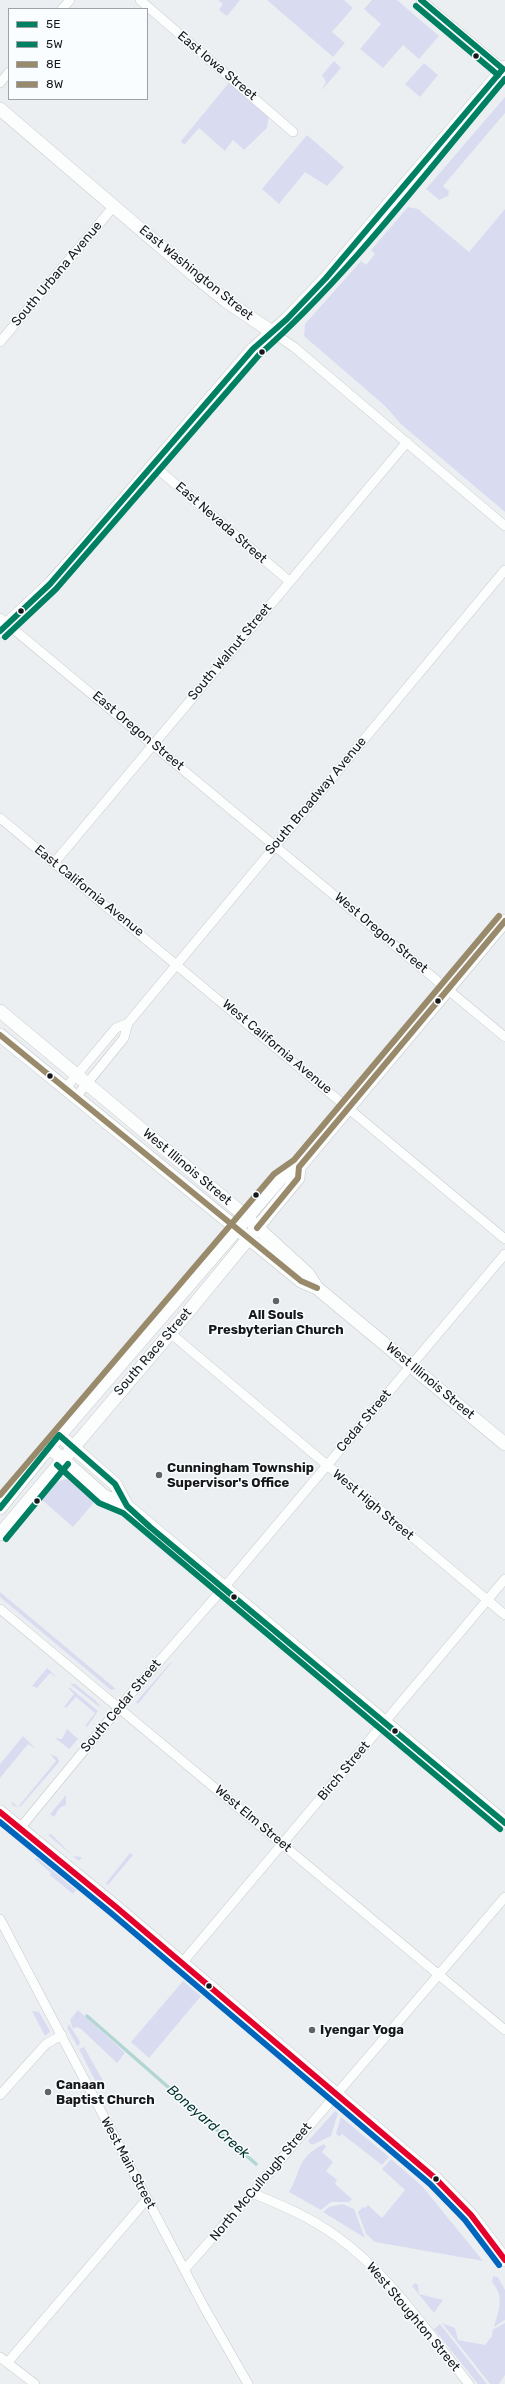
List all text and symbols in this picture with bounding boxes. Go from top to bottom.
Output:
legend [8,8,148,100]
text: 5E [46,17,60,31]
street label: East Iowa Street [174,28,260,104]
text: 5W [46,37,63,51]
unlabelled marker [471,51,481,61]
text: 8E [46,57,61,71]
text: 8W [46,77,63,91]
street label: South Urbana Avenue [9,218,105,330]
street label: East Washington Street [136,222,256,324]
unlabelled marker [257,347,267,357]
street label: East Nevada Street [172,479,270,567]
street label: South Walnut Street [185,600,275,704]
unlabelled marker [16,606,26,616]
street label: East Oregon Street [89,688,187,774]
street label: South Broadway Avenue [262,734,370,858]
street label: East California Avenue [31,842,147,940]
street label: West Oregon Street [331,889,431,977]
street label: West California Avenue [219,996,335,1098]
unlabelled marker [433,996,443,1006]
unlabelled marker [45,1071,55,1081]
street label: West Illinois Street [139,1125,235,1209]
unlabelled marker [251,1190,261,1200]
marker: All Souls Presbyterian Church [271,1296,281,1306]
street label: South Race Street [111,1305,195,1399]
place label: All Souls Presbyterian Church [208,1307,344,1338]
street label: West Illinois Street [382,1339,478,1423]
street label: Cedar Street [333,1387,395,1455]
place label: Cunningham Township Supervisor's Office [167,1460,314,1491]
street label: West High Street [329,1467,417,1543]
marker: Cunningham Township Supervisor's Office [154,1470,164,1480]
unlabelled marker [32,1496,42,1506]
unlabelled marker [229,1592,239,1602]
street label: South Cedar Street [78,1657,164,1755]
unlabelled marker [390,1726,400,1736]
street label: Birch Street [315,1738,373,1804]
street label: West Elm Street [211,1782,295,1856]
unlabelled marker [204,1981,214,1991]
place label: Iyengar Yoga [320,2022,404,2038]
marker: Iyengar Yoga [307,2025,317,2035]
place label: Canaan Baptist Church [56,2077,155,2108]
water label: Boneyard Creek [163,2082,253,2162]
marker: Canaan Baptist Church [43,2087,53,2097]
street label: West Main Street [97,2114,159,2212]
street label: North McCullough Street [207,2120,315,2244]
unlabelled marker [431,2174,441,2184]
street label: West Stoughton Street [363,2259,463,2375]

